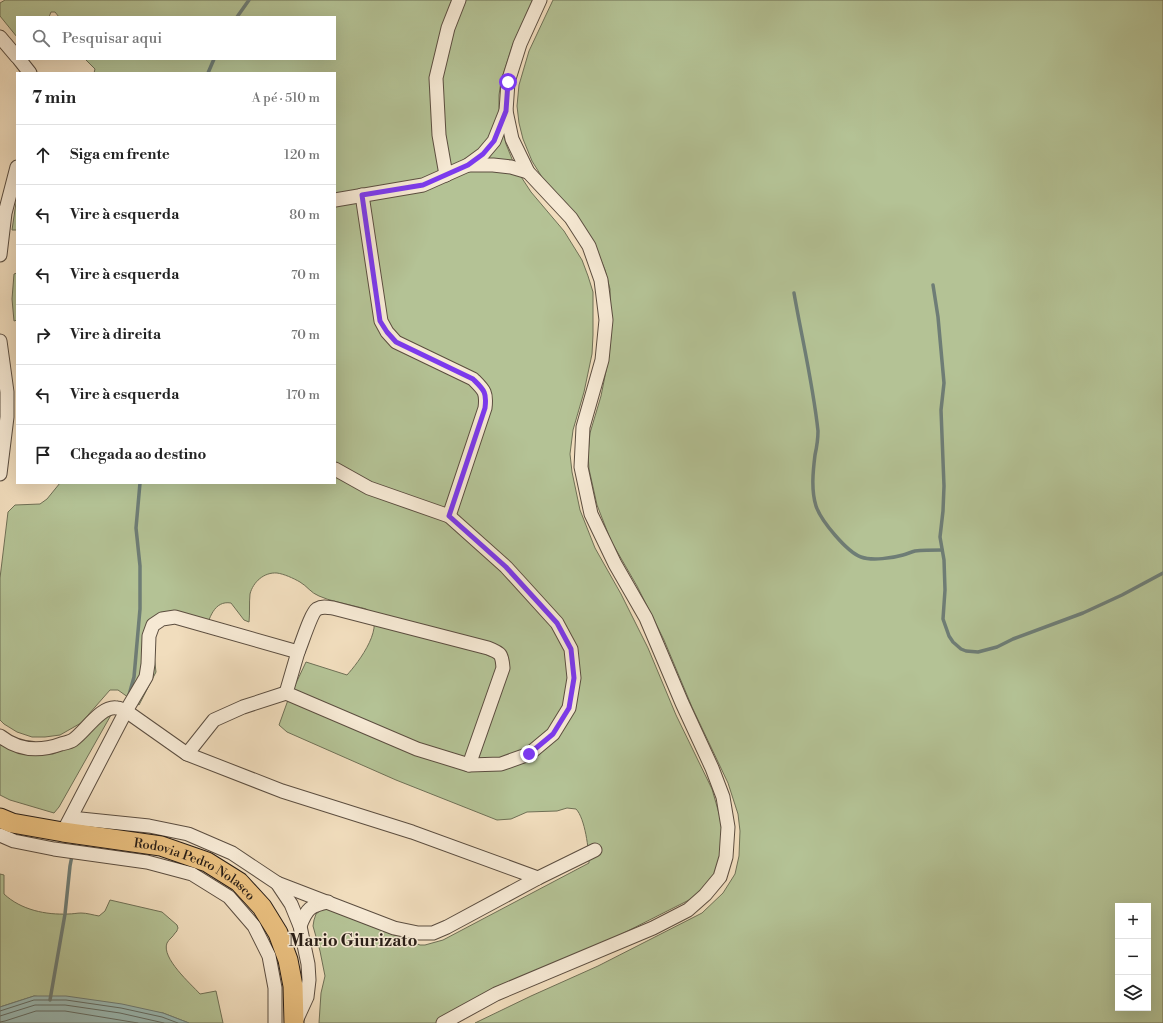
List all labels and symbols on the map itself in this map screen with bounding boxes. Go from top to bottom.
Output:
route start [499,73,517,91]
route end [520,745,538,763]
street label: Rodovia Pedro Nolasco [133,835,259,904]
district label: Mario Giurizato [288,930,418,952]

